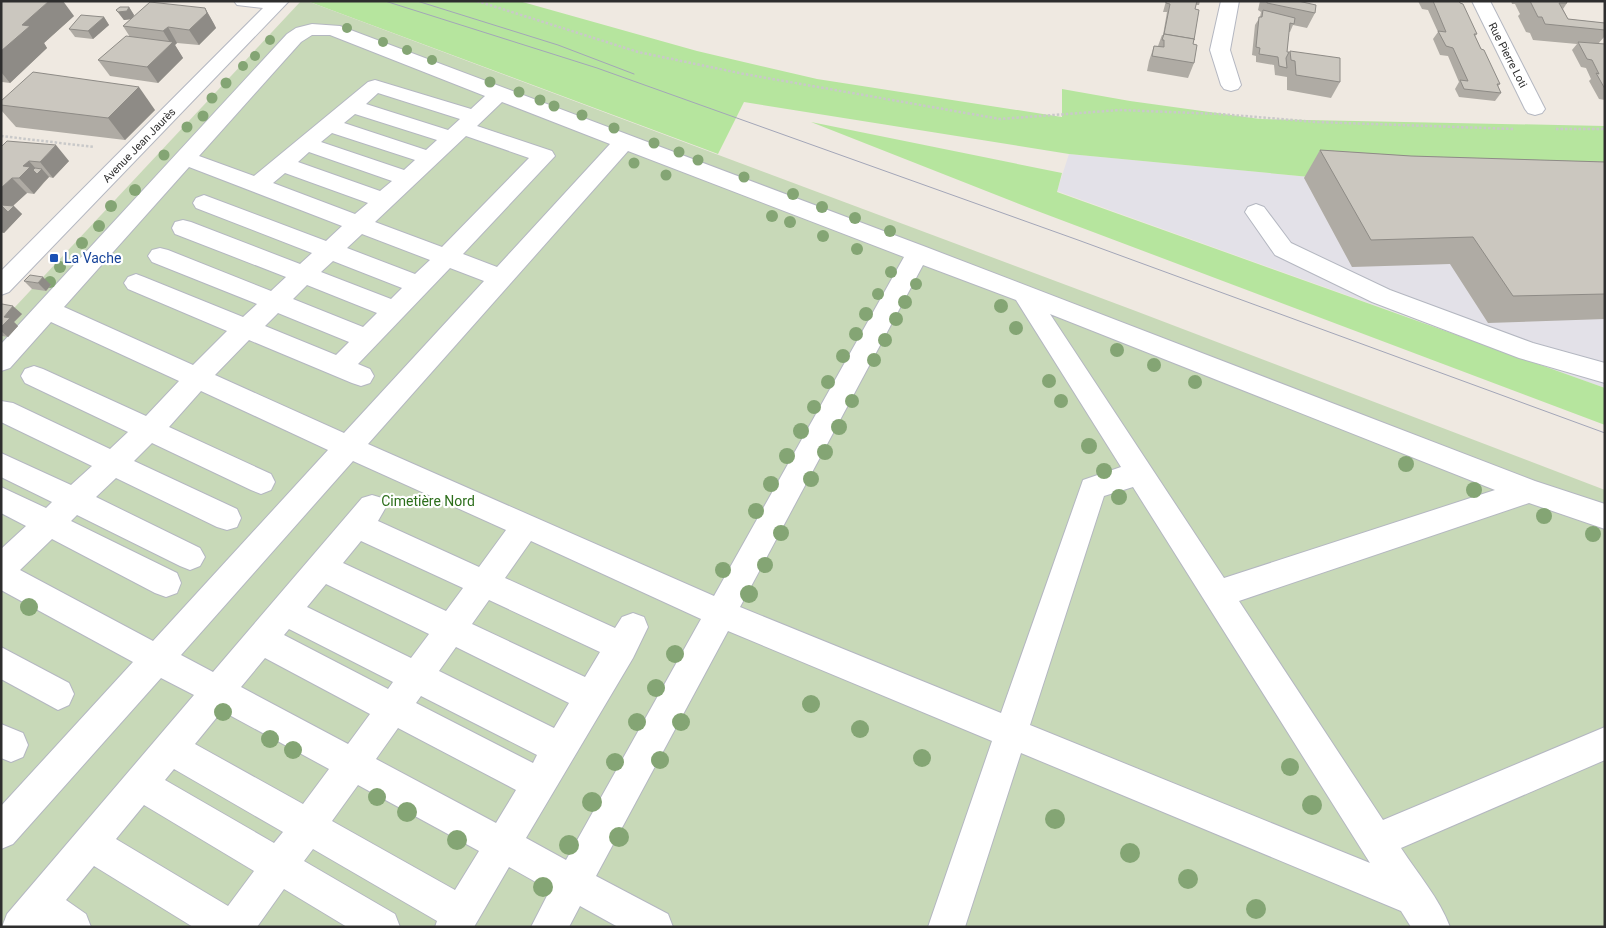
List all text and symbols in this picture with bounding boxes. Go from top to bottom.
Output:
street label: Rue Pierre Loti [1486,21,1530,90]
street label: Avenue Jean Jaurès [100,105,179,185]
place label: La Vache [64,250,121,266]
marker: La Vache [48,252,60,264]
park label: Cimetière Nord [381,493,475,509]

